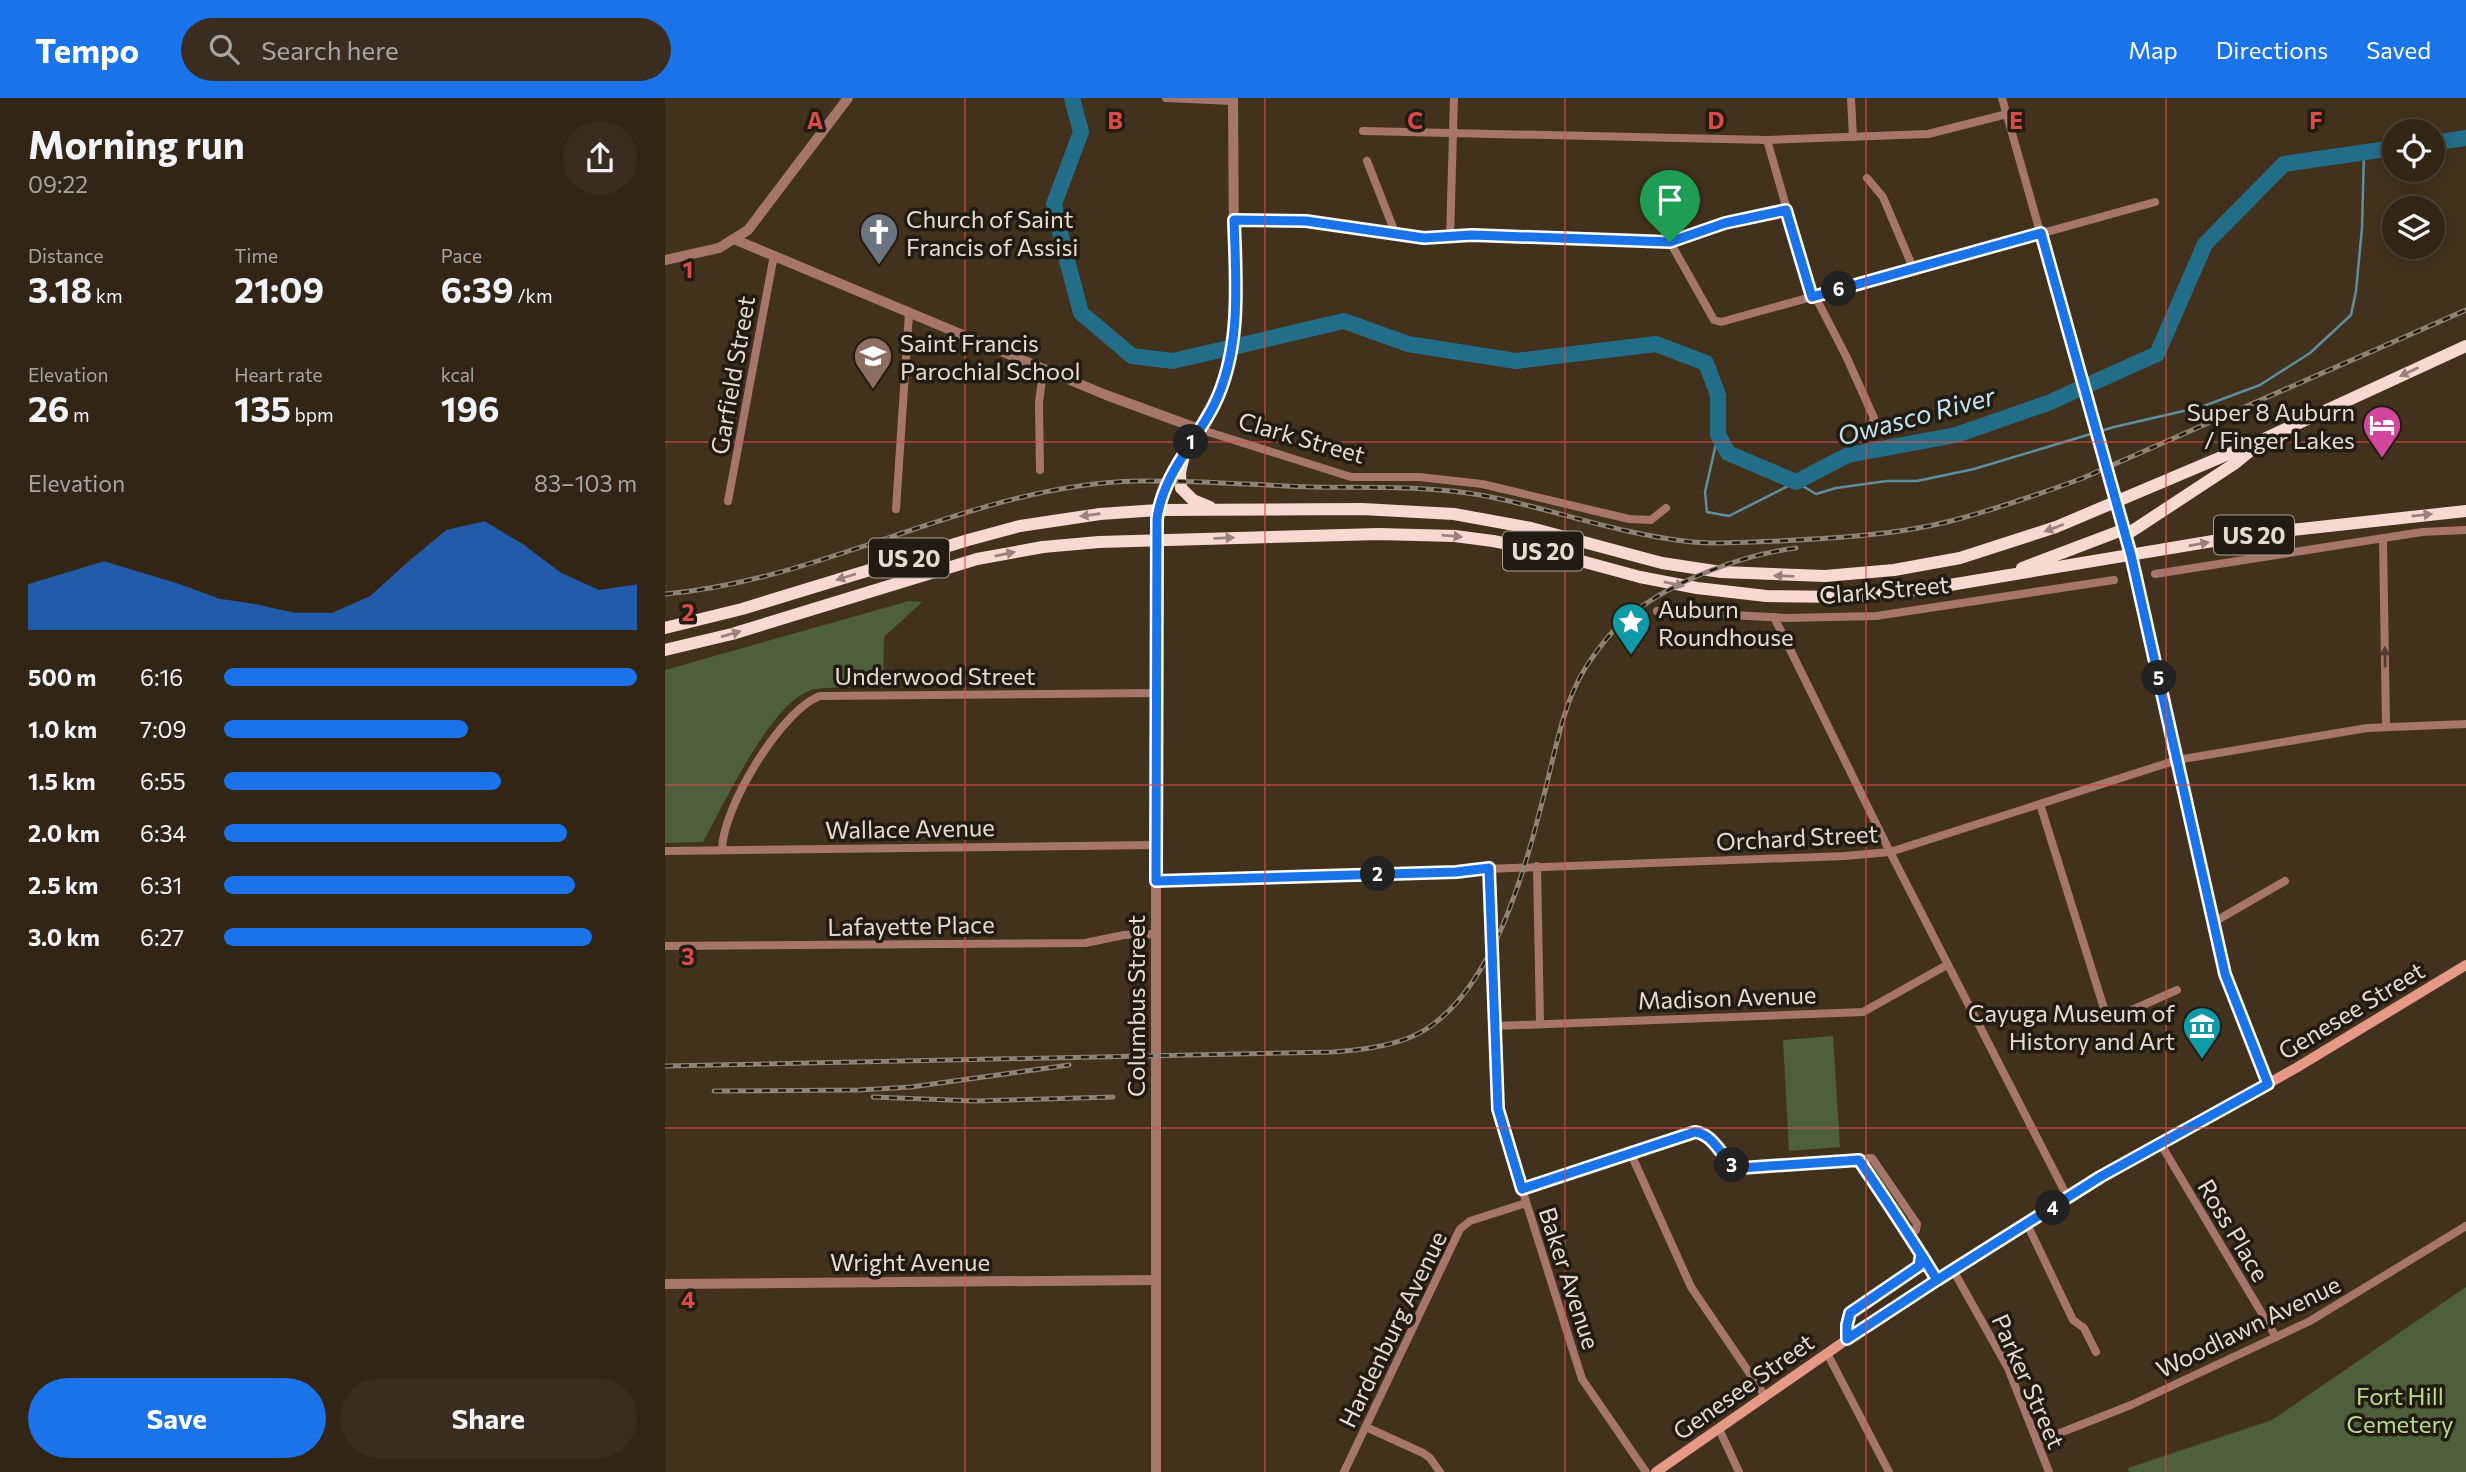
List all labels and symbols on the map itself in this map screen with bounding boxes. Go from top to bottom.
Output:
text: A [807,106,824,134]
text: B [1107,106,1123,134]
text: C [1407,106,1423,134]
text: D [1708,106,1725,134]
text: E [2009,106,2023,134]
text: F [2309,106,2323,134]
pin [1640,170,1700,242]
place label: Church of Saint Francis of Assisi [906,204,1079,261]
church icon: Church of Saint Francis of Assisi [858,211,900,266]
text: 1 [683,255,693,283]
pin: 6 [1821,272,1857,306]
street label: Garfield Street [704,293,760,457]
place label: Saint Francis Parochial School [900,328,1081,385]
school or university icon: Saint Francis Parochial School [852,335,894,390]
one-way arrow [2399,366,2419,378]
water label: Owasco River [1834,379,2000,451]
place label: Super 8 Auburn / Finger Lakes [2187,397,2355,454]
hotel icon: Super 8 Auburn / Finger Lakes [2361,404,2403,459]
street label: Clark Street [1235,405,1369,469]
pin: 1 [1173,424,1209,460]
one-way arrow [1079,510,1101,521]
one-way arrow [2411,510,2433,521]
road number: US 20 [2214,516,2294,555]
one-way arrow [2043,522,2064,533]
one-way arrow [1441,531,1463,542]
road number: US 20 [1503,531,1583,570]
one-way arrow [1214,533,1236,544]
road number: US 20 [869,538,949,578]
one-way arrow [2188,538,2210,549]
one-way arrow [994,548,1016,559]
street label: Clark Street [1818,569,1950,609]
one-way arrow [1773,570,1795,582]
one-way arrow [836,572,857,583]
one-way arrow [1663,578,1685,589]
place label: Auburn Roundhouse [1658,594,1794,651]
text: 2 [681,598,695,626]
place icon: Auburn Roundhouse [1610,601,1652,656]
one-way arrow [721,629,742,639]
one-way arrow [2379,646,2391,668]
pin: 5 [2141,660,2177,696]
street label: Underwood Street [834,661,1036,690]
street label: Wallace Avenue [825,812,995,844]
street label: Orchard Street [1715,818,1879,856]
pin: 2 [1361,856,1395,892]
street label: Lafayette Place [827,909,995,941]
street label: Columbus Street [1121,915,1150,1097]
text: 3 [681,942,695,970]
street label: Genesee Street [2273,955,2429,1065]
street label: Madison Avenue [1637,979,1817,1015]
place label: Cayuga Museum of History and Art [1968,998,2176,1055]
museum icon: Cayuga Museum of History and Art [2181,1005,2223,1060]
pin: 3 [1715,1148,1749,1182]
street label: Ross Place [2192,1174,2276,1286]
pin: 4 [2035,1190,2071,1226]
street label: Baker Avenue [1533,1203,1607,1353]
street label: Hardenburg Avenue [1332,1226,1452,1432]
street label: Wright Avenue [830,1247,990,1276]
street label: Woodlawn Avenue [2151,1269,2345,1383]
text: 4 [681,1285,695,1313]
street label: Parker Street [1986,1309,2072,1453]
street label: Genesee Street [1667,1327,1819,1445]
park label: Fort Hill Cemetery [2347,1381,2453,1438]

